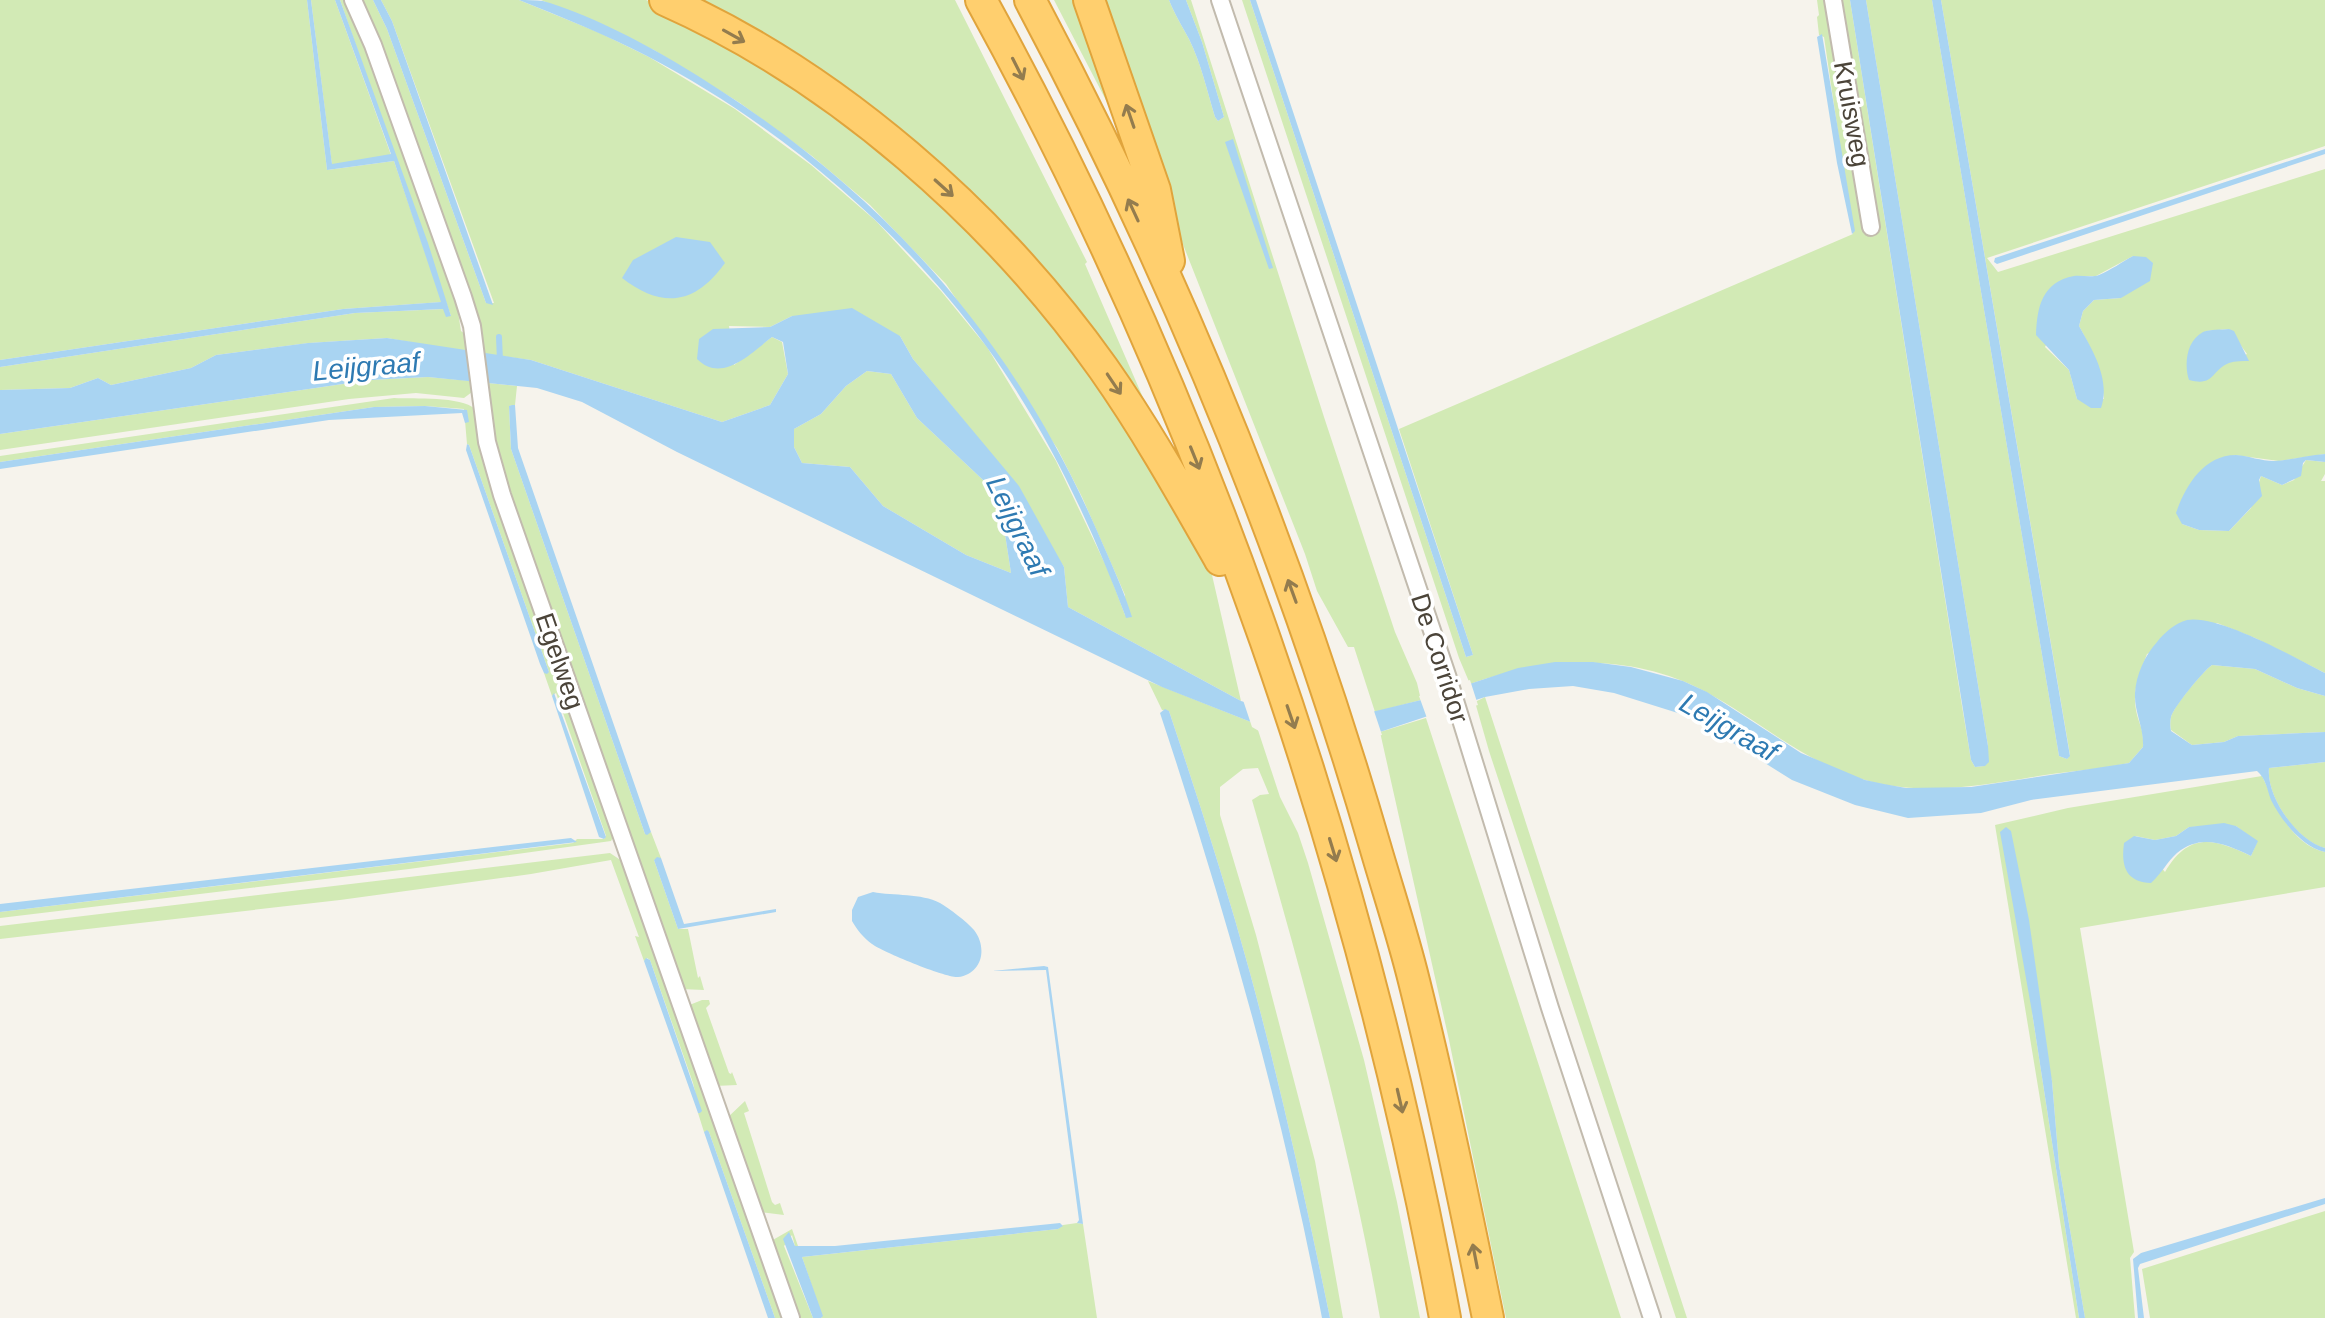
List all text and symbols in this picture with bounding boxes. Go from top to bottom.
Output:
one-way arrow [722,28,745,44]
one-way arrow [1011,56,1026,80]
street label: Kruisweg [1828,59,1876,169]
one-way arrow [1121,104,1136,129]
one-way arrow [934,178,954,196]
one-way arrow [1125,199,1140,223]
water label: Leijgraaf [311,346,424,387]
one-way arrow [1105,373,1122,395]
one-way arrow [1189,445,1204,470]
water label: Leijgraaf [980,471,1056,584]
one-way arrow [1283,579,1298,604]
street label: De Corridor [1405,589,1475,727]
street label: Egelweg [530,609,590,713]
water label: Leijgraaf [1674,687,1786,769]
one-way arrow [1284,704,1299,729]
one-way arrow [1326,837,1341,863]
one-way arrow [1393,1088,1408,1114]
one-way arrow [1467,1244,1482,1269]

